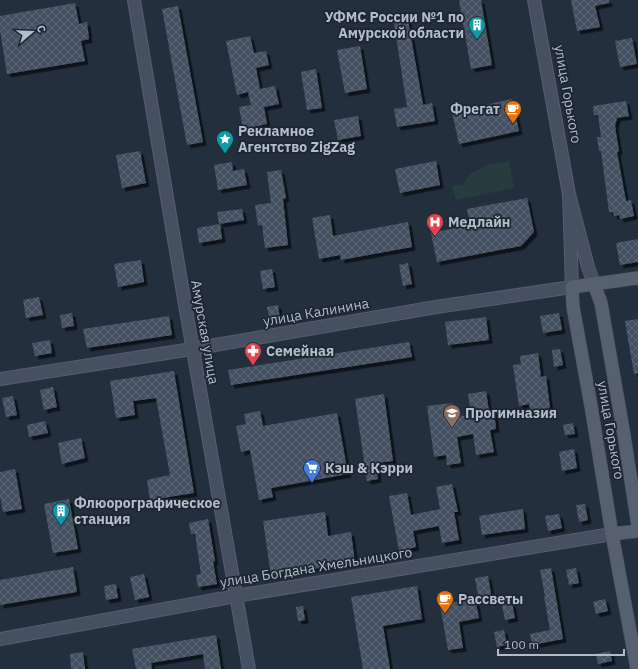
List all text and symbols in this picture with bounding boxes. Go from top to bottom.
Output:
place label: УФМС России №1 по Амурской области [325,8,464,42]
north arrow [12,12,52,52]
building icon: УФМС России №1 по Амурской области [467,15,487,40]
text: С [34,23,49,34]
street label: улица Горького [550,43,586,145]
cafe icon: Фрегат [503,99,523,124]
place label: Фрегат [450,100,500,118]
place label: Рекламное Агентство ZigZag [238,122,355,156]
place icon: Рекламное Агентство ZigZag [215,129,235,154]
hospital icon: Медлайн [425,212,445,237]
place label: Медлайн [448,213,510,231]
street label: Амурская улица [187,278,223,386]
street label: улица Калинина [262,294,371,330]
pharmacy icon: Семейная [243,341,263,366]
place label: Семейная [266,342,334,360]
street label: улица Горького [593,379,629,481]
school or university icon: Прогимназия [442,403,462,428]
place label: Прогимназия [465,404,557,422]
supermarket icon: Кэш & Кэрри [302,458,322,483]
place label: Кэш & Кэрри [325,459,413,477]
place label: Флюорографическое станция [74,494,220,528]
building icon: Флюорографическое станция [51,501,71,526]
street label: улица Богдана Хмельницкого [219,543,414,591]
cafe icon: Рассветы [435,589,455,614]
place label: Рассветы [458,590,523,608]
scale bar [498,631,624,657]
text: 100 m [504,637,539,652]

